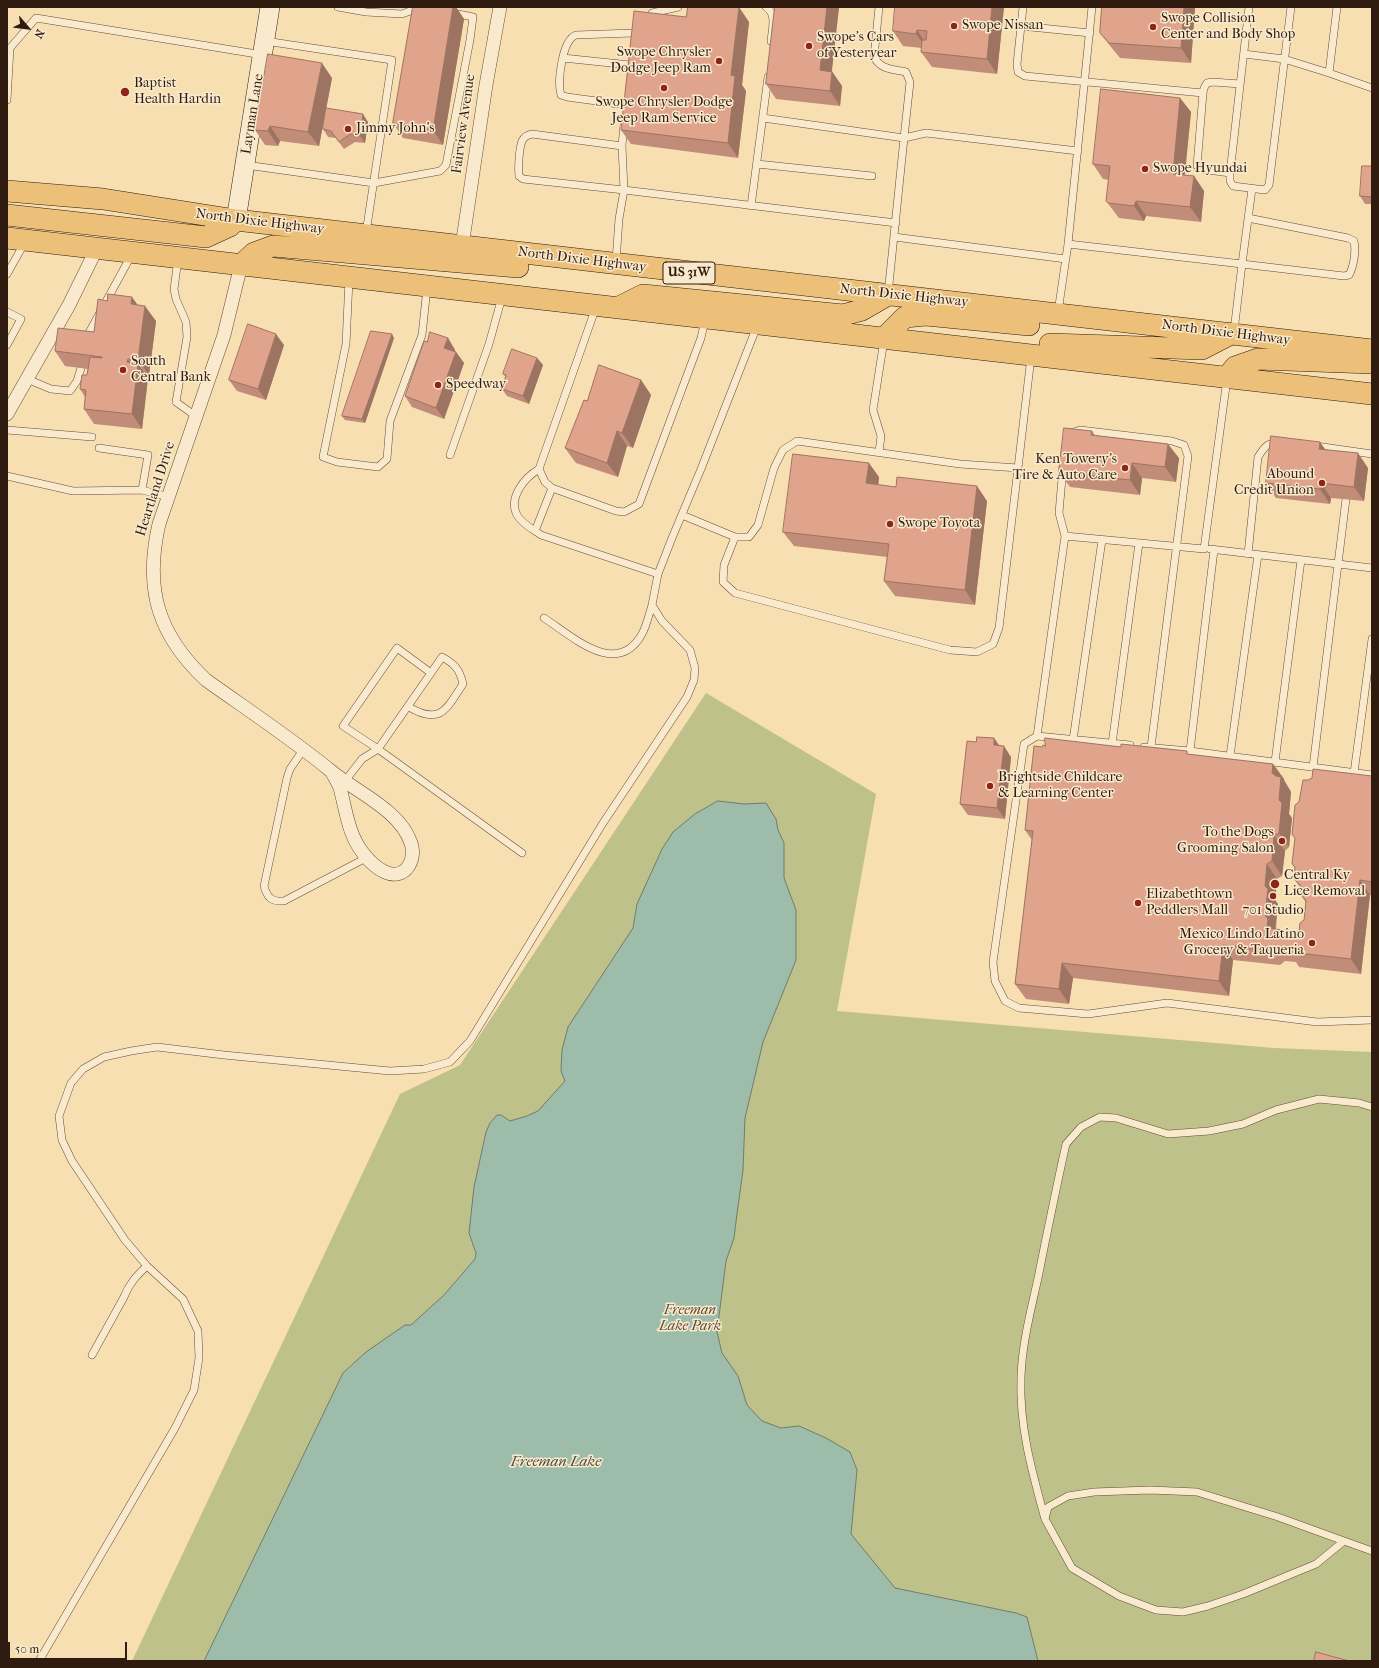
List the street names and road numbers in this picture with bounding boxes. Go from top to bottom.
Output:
street label: Layman Lane [238,73,268,155]
street label: Fairview Avenue [449,73,479,175]
street label: North Dixie Highway [195,206,325,238]
street label: North Dixie Highway [517,244,647,276]
road number: US 31W [663,262,715,284]
street label: North Dixie Highway [839,281,969,311]
street label: North Dixie Highway [1161,317,1291,349]
street label: Heartland Drive [133,440,179,538]

